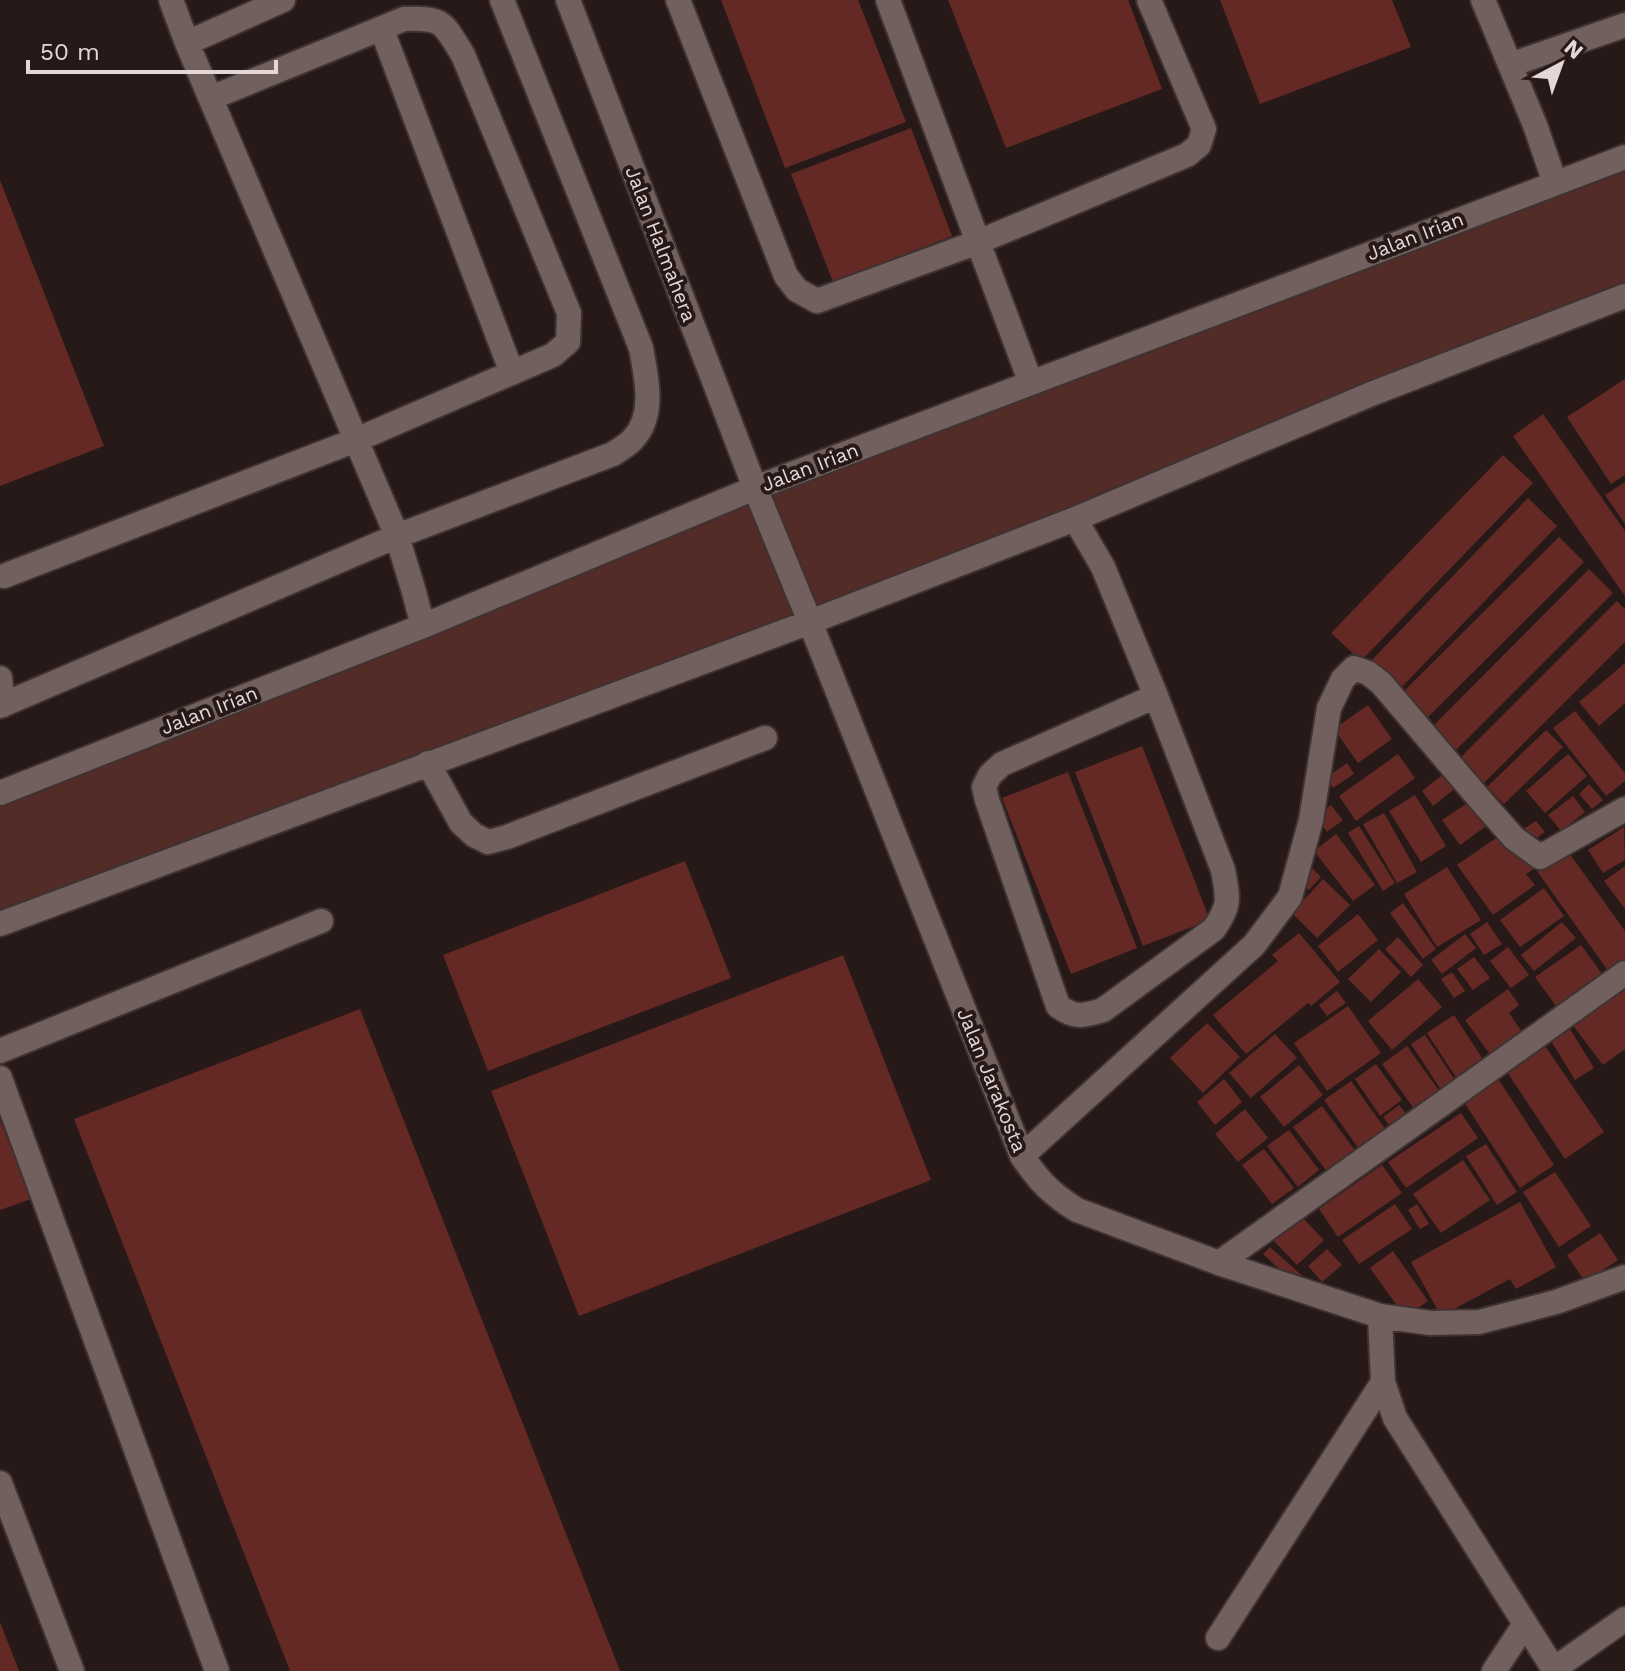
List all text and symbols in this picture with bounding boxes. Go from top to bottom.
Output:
scale bar [28,24,276,74]
north arrow [1521,24,1601,104]
text: N [1559,34,1588,64]
text: 50 m [40,38,100,66]
street label: Jalan Halmahera [620,163,702,325]
street label: Jalan Irian [1363,207,1467,265]
street label: Jalan Irian [758,438,862,496]
street label: Jalan Irian [157,681,261,739]
street label: Jalan Jarakosta [952,1005,1032,1155]

